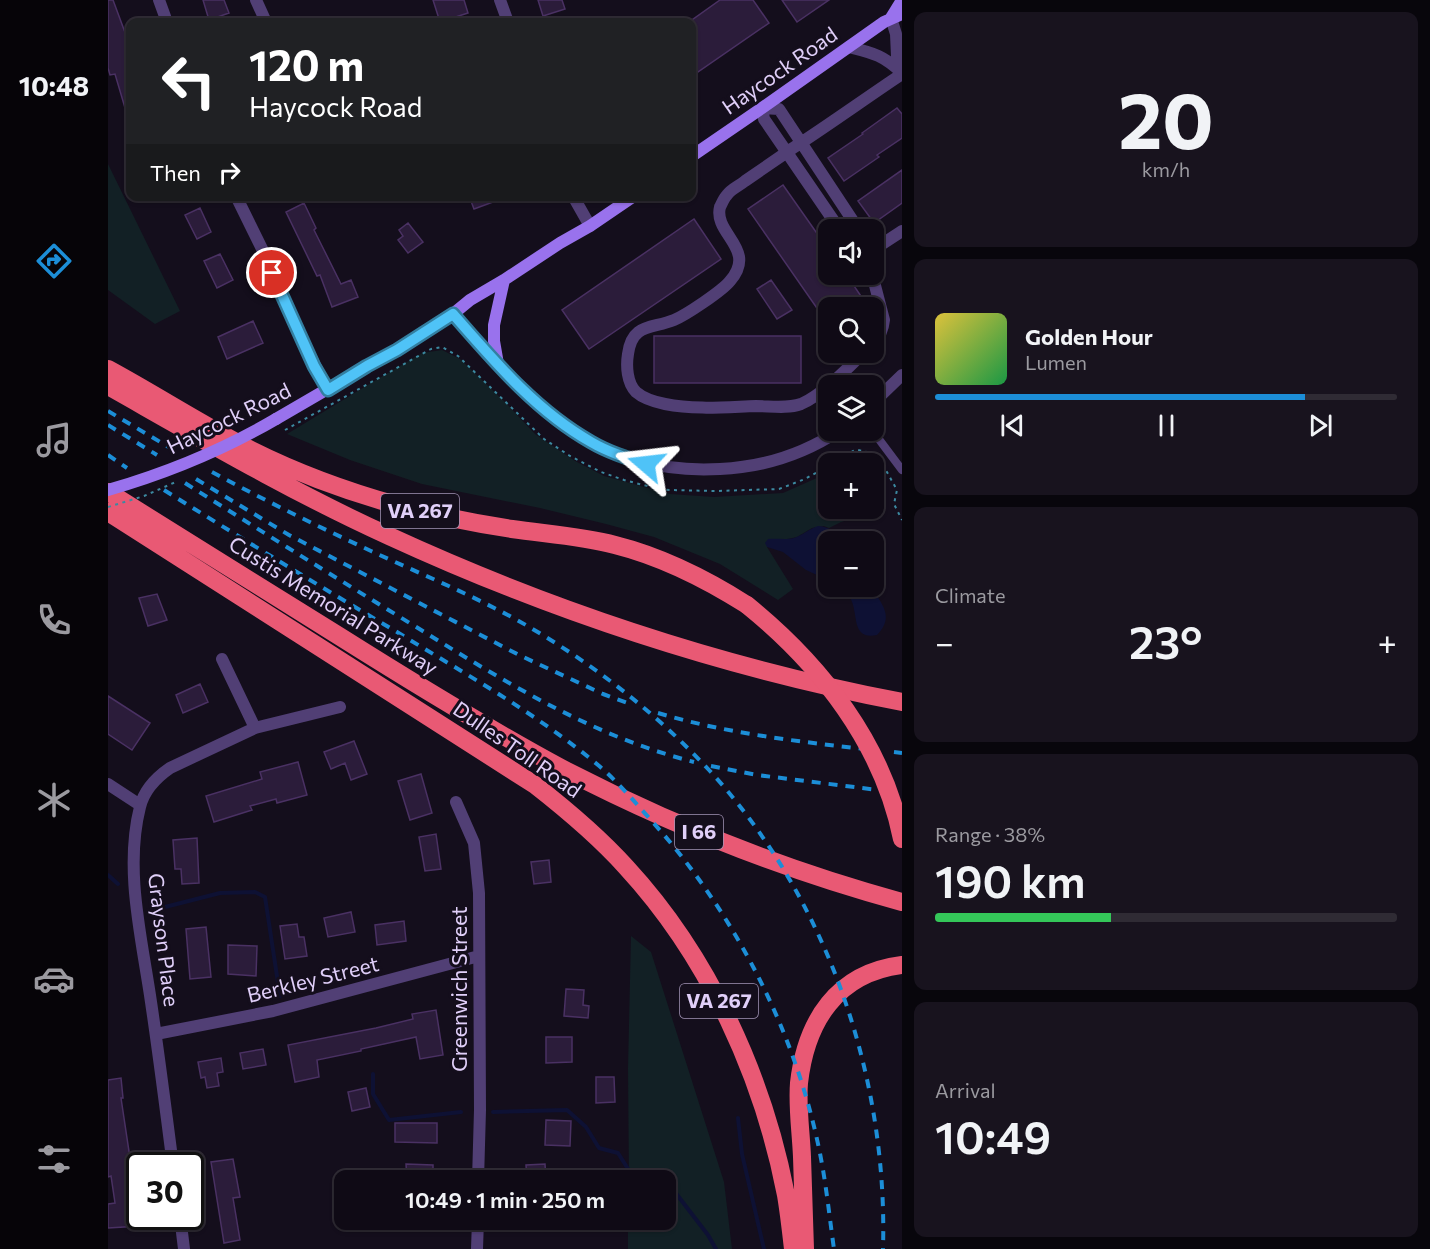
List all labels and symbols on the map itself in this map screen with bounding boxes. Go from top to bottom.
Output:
street label: Haycock Road [717,21,841,119]
pin [246,247,297,298]
street label: Haycock Road [162,377,294,458]
position arrow [614,432,678,496]
road number: VA 267 [381,494,459,528]
street label: Custis Memorial Parkway [225,530,443,679]
street label: Dulles Toll Road [449,695,587,802]
road number: I 66 [675,815,723,849]
street label: Grayson Place [144,872,185,1008]
street label: Greenwich Street [446,906,471,1072]
street label: Berkley Street [244,950,381,1007]
road number: VA 267 [680,984,758,1018]
speed limit sign: 30 [126,1152,204,1230]

